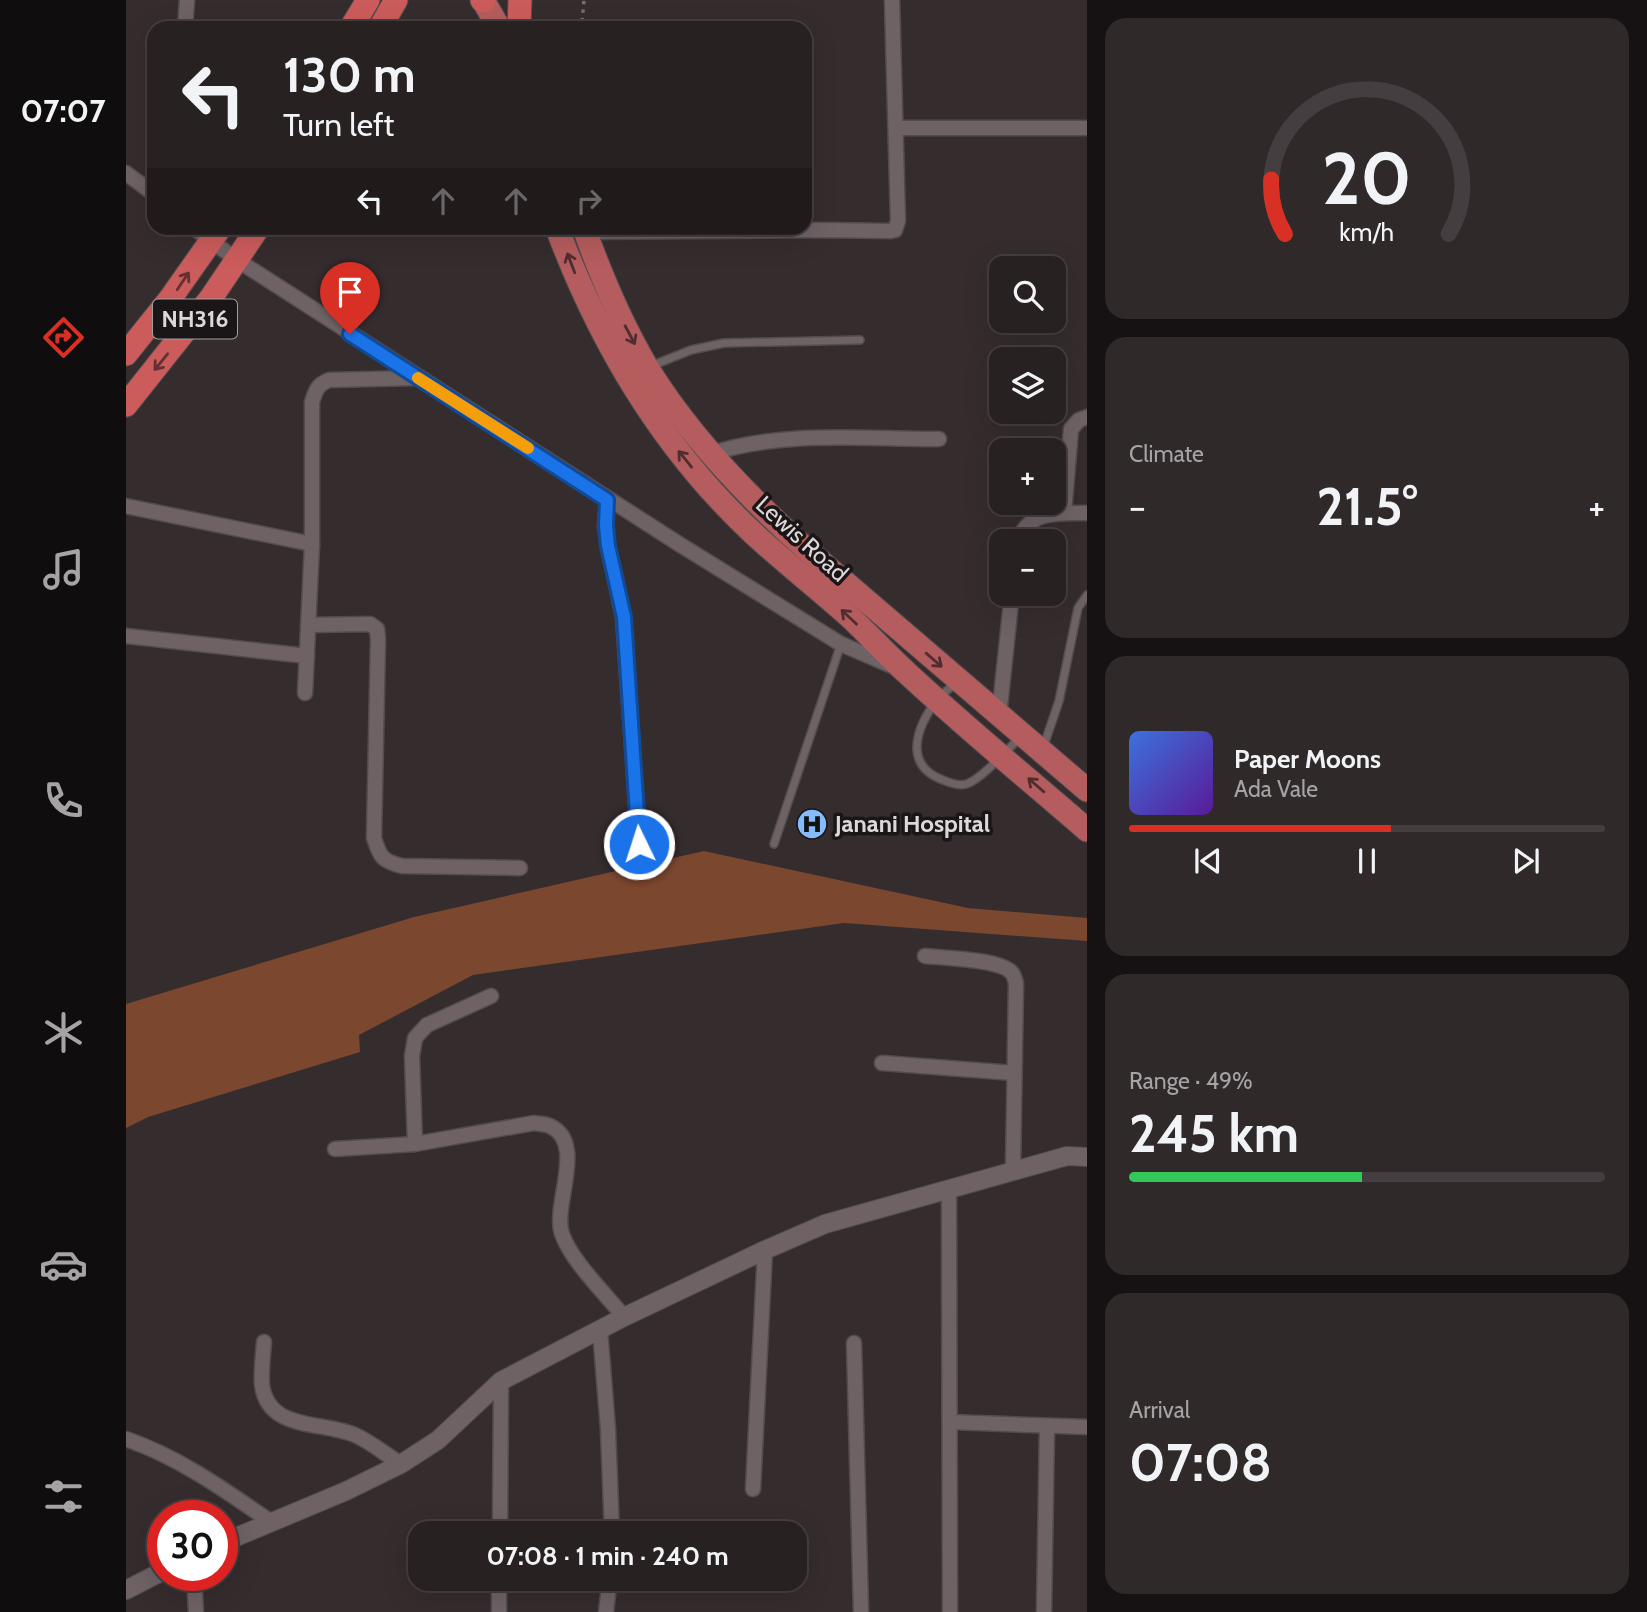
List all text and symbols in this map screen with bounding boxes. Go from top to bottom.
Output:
text: 130 m [283,45,416,104]
icon: left [168,49,259,140]
text: 07:07 [21,91,105,130]
text: Turn left [283,105,394,144]
text: 20 [1322,135,1412,223]
icon: left [351,182,389,220]
icon: ahead [424,182,462,220]
icon: ahead [497,182,535,220]
icon: right [570,182,608,220]
text: km/h [1340,217,1394,247]
one-way arrow [563,253,576,275]
map controls [989,256,1066,606]
button: search [989,256,1066,333]
pin [320,262,380,334]
one-way arrow [176,272,190,291]
icon: arrive [331,273,369,311]
road number: NH316 [153,300,237,338]
icon: directions [39,313,88,362]
one-way arrow [624,324,637,345]
button: layers [989,347,1066,424]
one-way arrow [153,352,168,371]
button: + [989,438,1066,515]
text: Climate [1129,440,1204,468]
one-way arrow [677,451,693,469]
text: 21.5° [1316,475,1418,538]
text: − [1129,483,1146,530]
text: + [1588,483,1605,530]
street label: Lewis Road [750,490,854,588]
button: − [989,529,1066,606]
icon: music [39,545,88,594]
one-way arrow [841,608,858,625]
one-way arrow [925,652,943,668]
text: Paper Moons [1234,743,1381,775]
text: Ada Vale [1234,775,1318,803]
icon: phone [39,776,88,825]
one-way arrow [1027,777,1045,793]
position arrow [602,807,676,881]
hospital icon: Janani Hospital [795,807,829,841]
place label: Janani Hospital [834,809,990,838]
icon: previous [1189,842,1227,880]
icon: pause [1348,842,1386,880]
icon: next [1507,842,1545,880]
icon: climate [39,1008,88,1057]
text: Range · 49% [1129,1067,1253,1095]
text: 245 km [1129,1102,1299,1165]
icon: car [39,1240,88,1289]
text: Arrival [1129,1396,1190,1424]
text: 07:08 [1129,1431,1272,1494]
icon: filters [39,1472,88,1521]
speed limit sign: 30 [147,1500,238,1591]
text: 07:08 · 1 min · 240 m [486,1540,729,1572]

